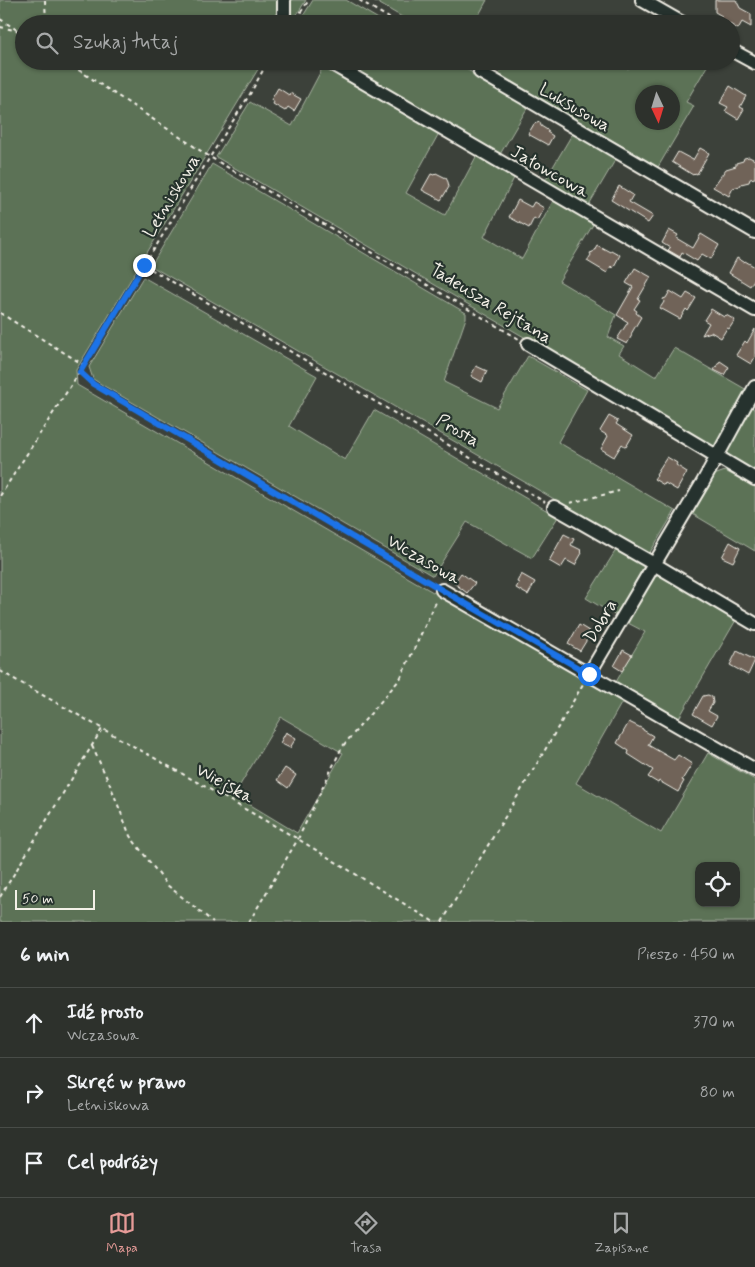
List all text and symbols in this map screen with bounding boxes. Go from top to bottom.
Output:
search box [15,15,740,70]
icon: search [33,29,61,57]
text: Szukaj tutaj [73,30,178,55]
street label: Luksusowa [535,78,614,138]
north arrow [635,85,680,130]
street label: Jałowcowa [506,140,593,204]
street label: Letniskowa [138,151,206,242]
route end [133,254,156,277]
street label: Tadeusza Rejtana [425,258,556,350]
street label: Prosta [431,409,484,453]
street label: Wczasowa [382,529,465,591]
street label: Dobra [578,595,623,648]
route start [578,663,601,686]
street label: Wiejska [191,758,258,810]
map controls [695,862,740,907]
button: locate [695,862,740,907]
scale bar [15,887,95,910]
text: 50 m [22,890,53,908]
text: 6 min [20,941,70,969]
text: Pieszo · 450 m [637,944,735,965]
text: Idź prosto [67,1000,144,1025]
icon: ahead [20,1009,48,1037]
text: 370 m [693,1012,735,1033]
text: Wczasowa [67,1025,139,1046]
text: Skręć w prawo [67,1070,186,1095]
icon: right [20,1079,48,1107]
text: 80 m [700,1082,735,1103]
text: Letniskowa [67,1095,149,1116]
icon: arrive [20,1149,48,1177]
text: Cel podróży [67,1150,158,1175]
tab: Mapa [106,1209,138,1257]
tab: Trasa [350,1209,382,1257]
tab: Zapisane [594,1209,649,1257]

